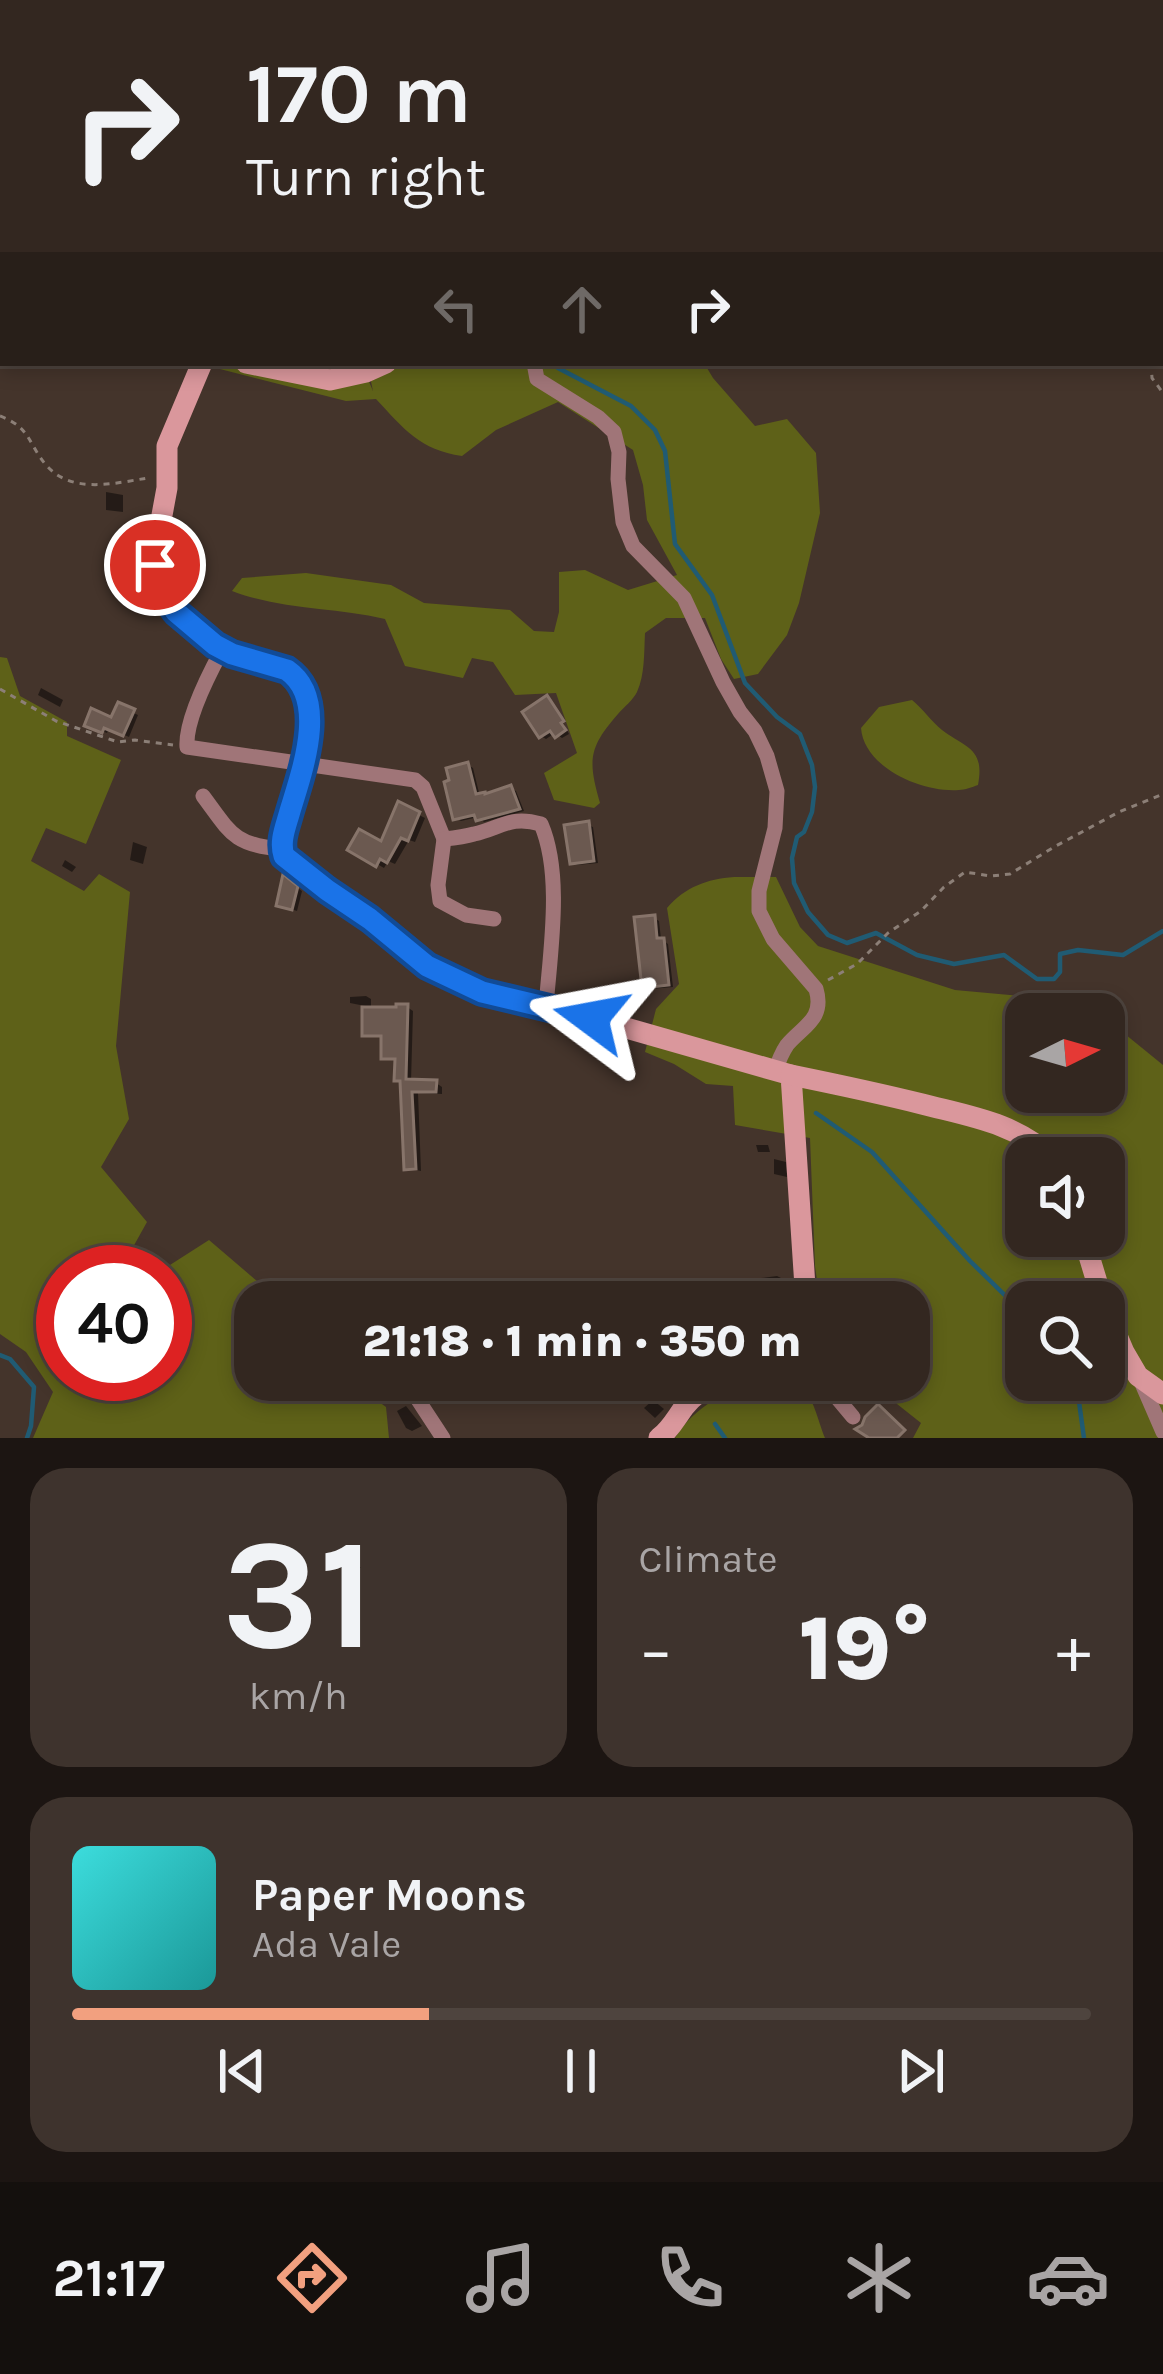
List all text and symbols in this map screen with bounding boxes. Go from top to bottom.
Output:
text: 170 m [246,45,472,143]
icon: right [48,48,204,204]
text: Turn right [246,145,486,209]
icon: left [423,276,489,342]
icon: ahead [549,276,615,342]
icon: right [675,276,741,342]
pin [104,514,206,616]
icon: arrive [122,532,188,598]
position arrow [528,955,654,1081]
north arrow [1005,993,1125,1113]
map controls [1005,993,1125,1401]
button: sound [1005,1137,1125,1257]
speed limit sign: 40 [36,1245,192,1401]
button: search [1005,1281,1125,1401]
text: 21:18 · 1 min · 350 m [362,1315,802,1367]
text: 31 [222,1504,375,1686]
text: Climate [639,1536,778,1582]
text: 19° [799,1596,931,1702]
text: − [639,1611,673,1689]
text: + [1056,1611,1091,1689]
text: km/h [249,1673,348,1719]
text: Paper Moons [252,1869,527,1921]
text: Ada Vale [252,1921,401,1967]
icon: previous [209,2038,275,2104]
icon: pause [548,2038,614,2104]
icon: next [888,2038,954,2104]
icon: directions [270,2236,354,2320]
icon: music [459,2236,543,2320]
icon: phone [648,2236,732,2320]
icon: climate [837,2236,921,2320]
icon: car [1026,2236,1110,2320]
text: 21:17 [53,2246,165,2310]

